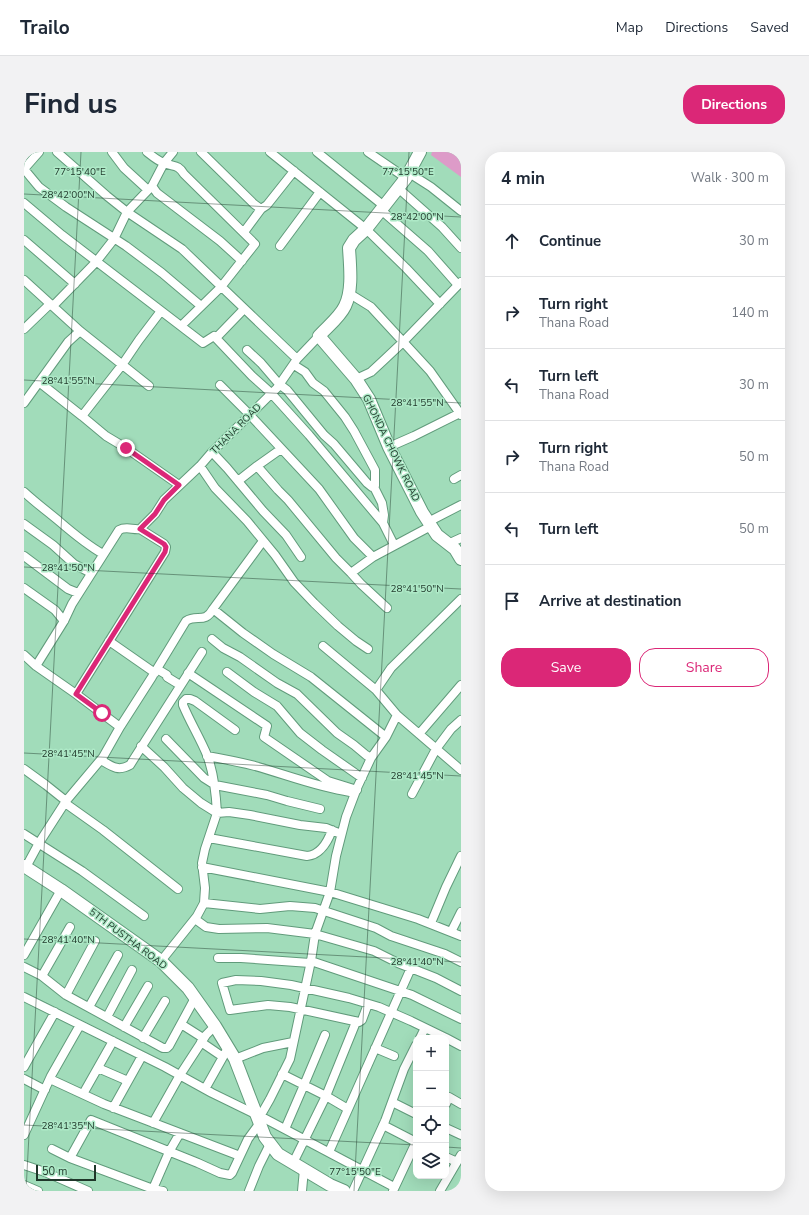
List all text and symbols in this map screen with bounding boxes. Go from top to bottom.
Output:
text: Trailo [20,15,70,41]
text: Map [616,18,643,37]
text: Directions [665,18,728,37]
text: Saved [750,18,789,37]
text: Find us [24,85,118,123]
button: Directions [683,85,785,124]
text: 77°15'40"E [54,165,106,179]
text: 77°15'50"E [382,165,434,179]
text: 4 min [501,167,545,190]
text: Walk · 300 m [691,169,769,187]
text: 28°42'00"N [41,188,95,202]
text: 28°42'00"N [390,210,444,224]
icon: ahead [501,230,523,252]
text: Continue [539,231,601,251]
text: 30 m [739,232,769,250]
text: Turn right [539,294,608,314]
icon: right [501,302,523,324]
text: 140 m [731,304,769,322]
text: Thana Road [539,314,609,332]
text: Turn left [539,366,598,386]
text: 28°41'55"N [41,374,95,388]
icon: left [501,374,523,396]
text: 30 m [739,376,769,394]
text: Thana Road [539,386,609,404]
street label: GHONDA CHOWK ROAD [359,392,423,504]
text: 28°41'55"N [390,396,444,410]
street label: THANA ROAD [207,400,265,458]
text: Turn right [539,438,608,458]
route end [117,439,135,457]
icon: right [501,446,523,468]
text: 50 m [739,448,769,466]
text: Thana Road [539,458,609,476]
icon: left [501,518,523,540]
text: Turn left [539,519,598,539]
text: 50 m [739,520,769,538]
text: 28°41'50"N [41,561,95,575]
text: 28°41'50"N [390,582,444,596]
icon: arrive [501,590,523,612]
text: Arrive at destination [539,591,682,611]
button: Save [501,648,631,687]
button: Share [639,648,769,687]
route start [93,704,111,722]
text: 28°41'45"N [41,747,95,761]
text: 28°41'45"N [390,769,444,783]
street label: 5TH PUSTHA ROAD [86,905,170,973]
text: 28°41'40"N [41,933,95,947]
text: 28°41'40"N [390,955,444,969]
map controls [413,1035,449,1179]
button: + [413,1035,449,1071]
button: − [413,1071,449,1107]
button: locate [413,1107,449,1143]
text: 28°41'35"N [41,1119,95,1133]
button: layers [413,1143,449,1179]
scale bar [36,1163,96,1182]
text: 50 m [42,1164,67,1179]
text: 77°15'50"E [329,1165,381,1179]

